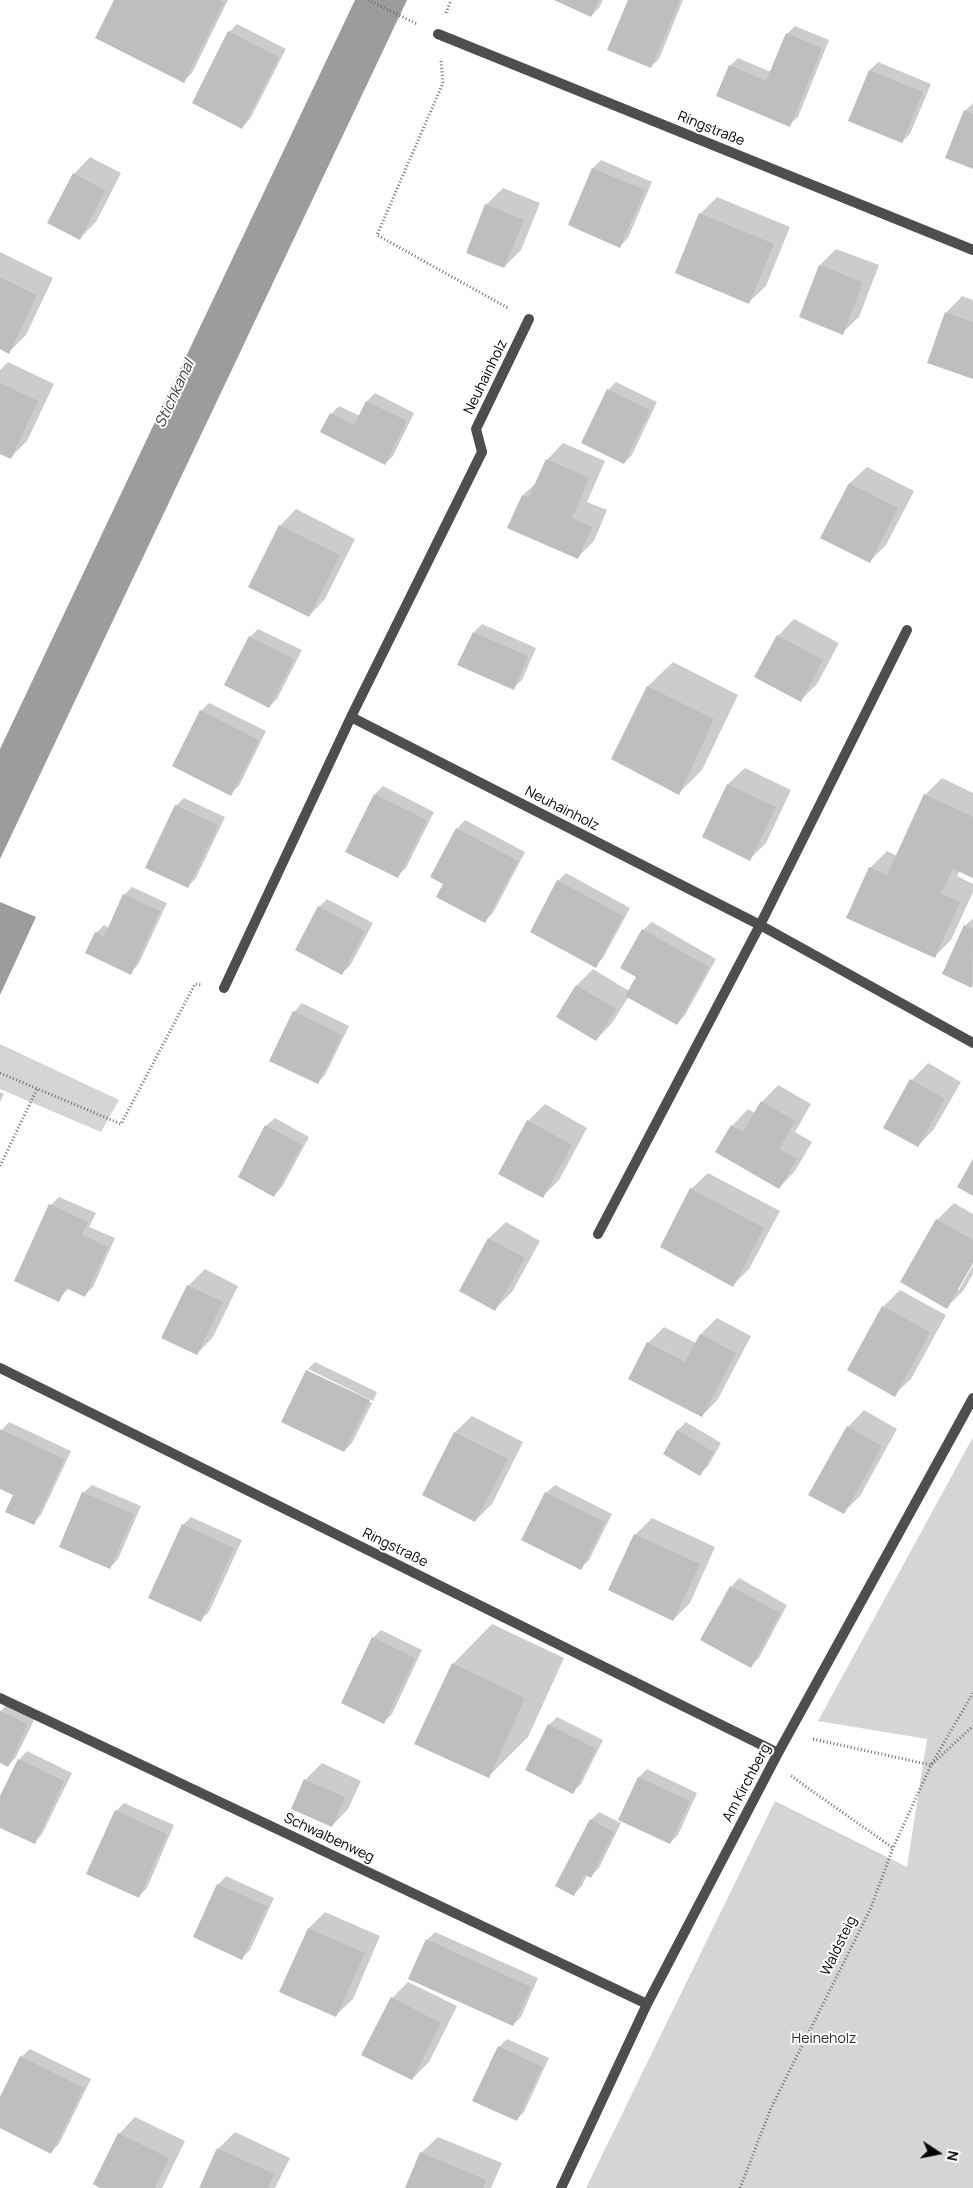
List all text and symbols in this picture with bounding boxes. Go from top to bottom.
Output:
street label: Ringstraße [675,108,747,150]
street label: Neuhainholz [461,337,511,417]
water label: Stichkanal [152,357,198,431]
street label: Neuhainholz [522,783,602,835]
street label: Ringstraße [360,1525,430,1571]
street label: Am Kirchberg [719,1741,775,1825]
street label: Schwalbenweg [281,1810,377,1866]
street label: Waldsteig [817,1913,861,1979]
park label: Heineholz [792,2031,856,2047]
north arrow [913,2128,963,2178]
text: N [943,2149,964,2163]

